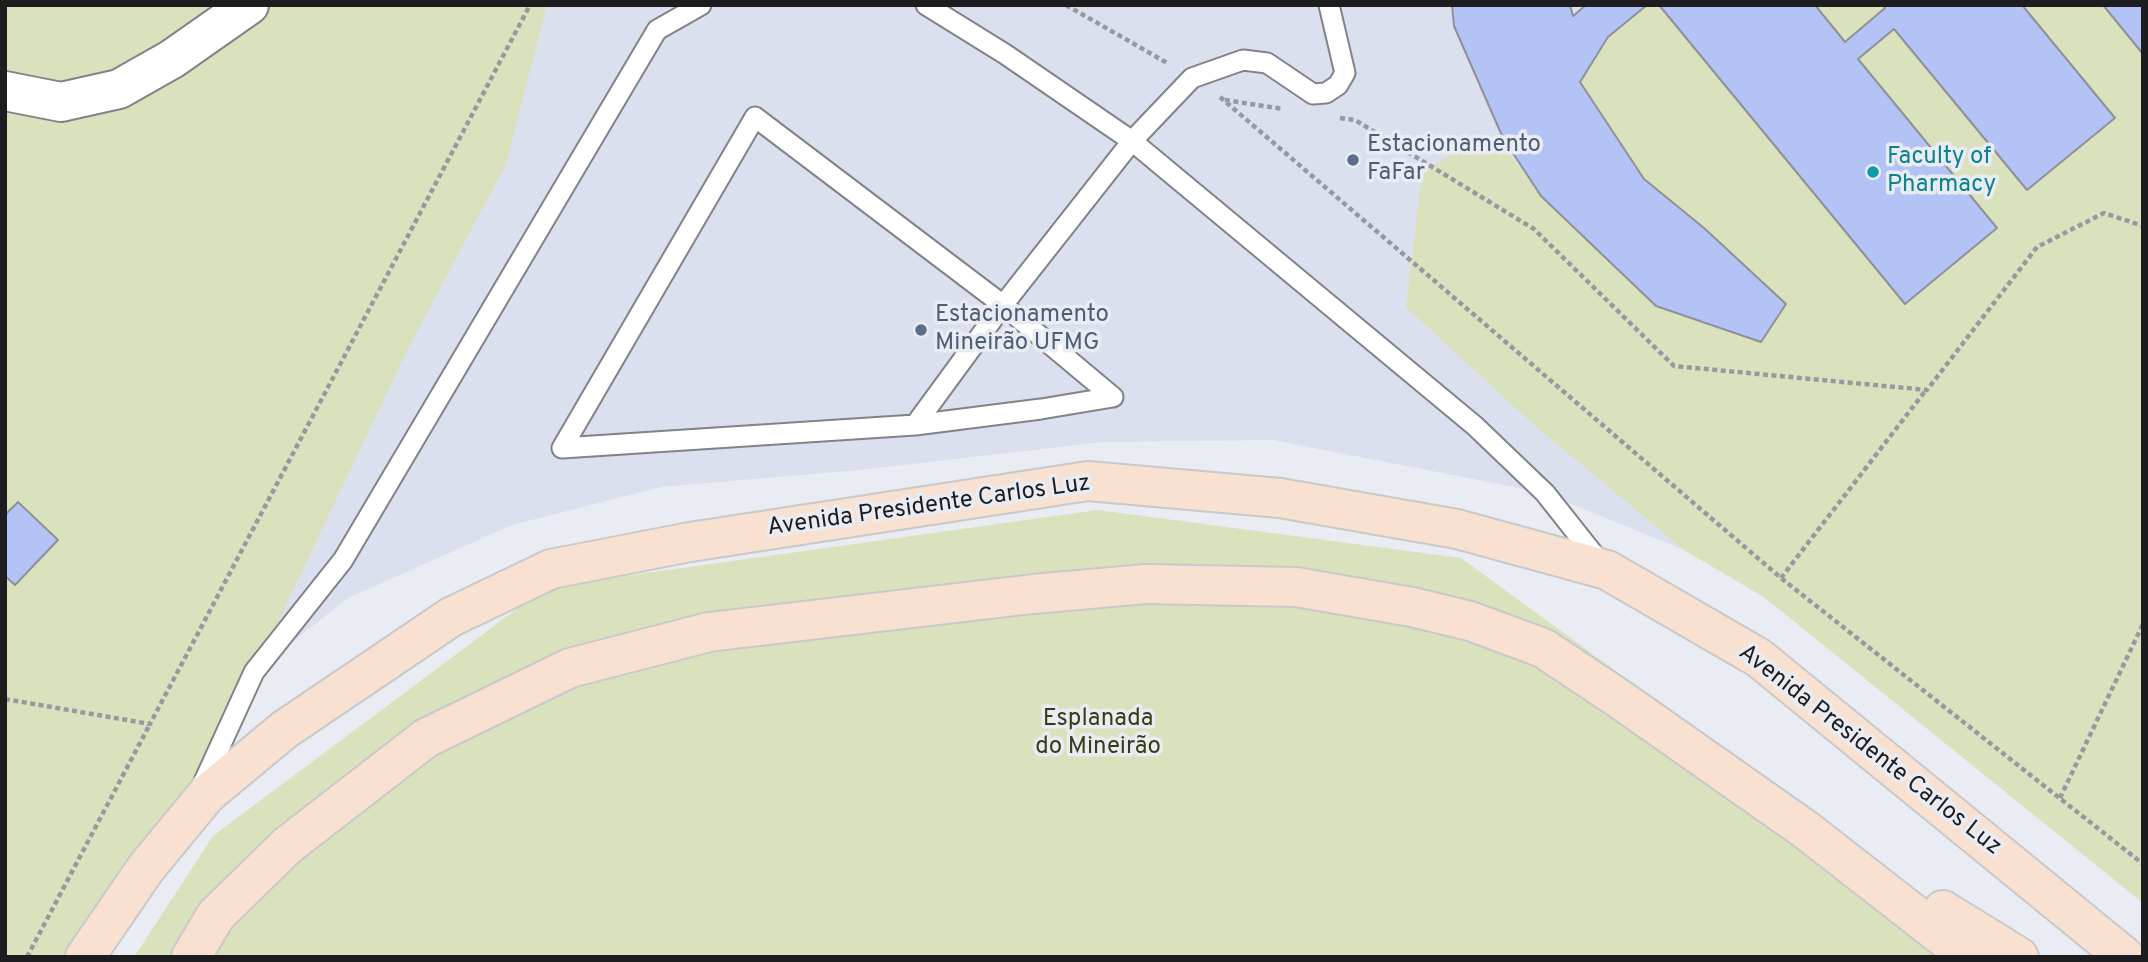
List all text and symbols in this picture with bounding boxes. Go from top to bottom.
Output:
place label: Estacionamento FaFar [1367,132,1541,188]
place label: Faculty of Pharmacy [1887,144,1996,200]
marker: Estacionamento FaFar [1345,152,1361,168]
marker: Faculty of Pharmacy [1865,164,1881,180]
place label: Estacionamento Mineirão UFMG [935,302,1109,358]
marker: Estacionamento Mineirão UFMG [913,322,929,338]
street label: Avenida Presidente Carlos Luz [766,470,1092,544]
street label: Avenida Presidente Carlos Luz [1732,639,2006,863]
park label: Esplanada do Mineirão [1035,706,1161,762]

